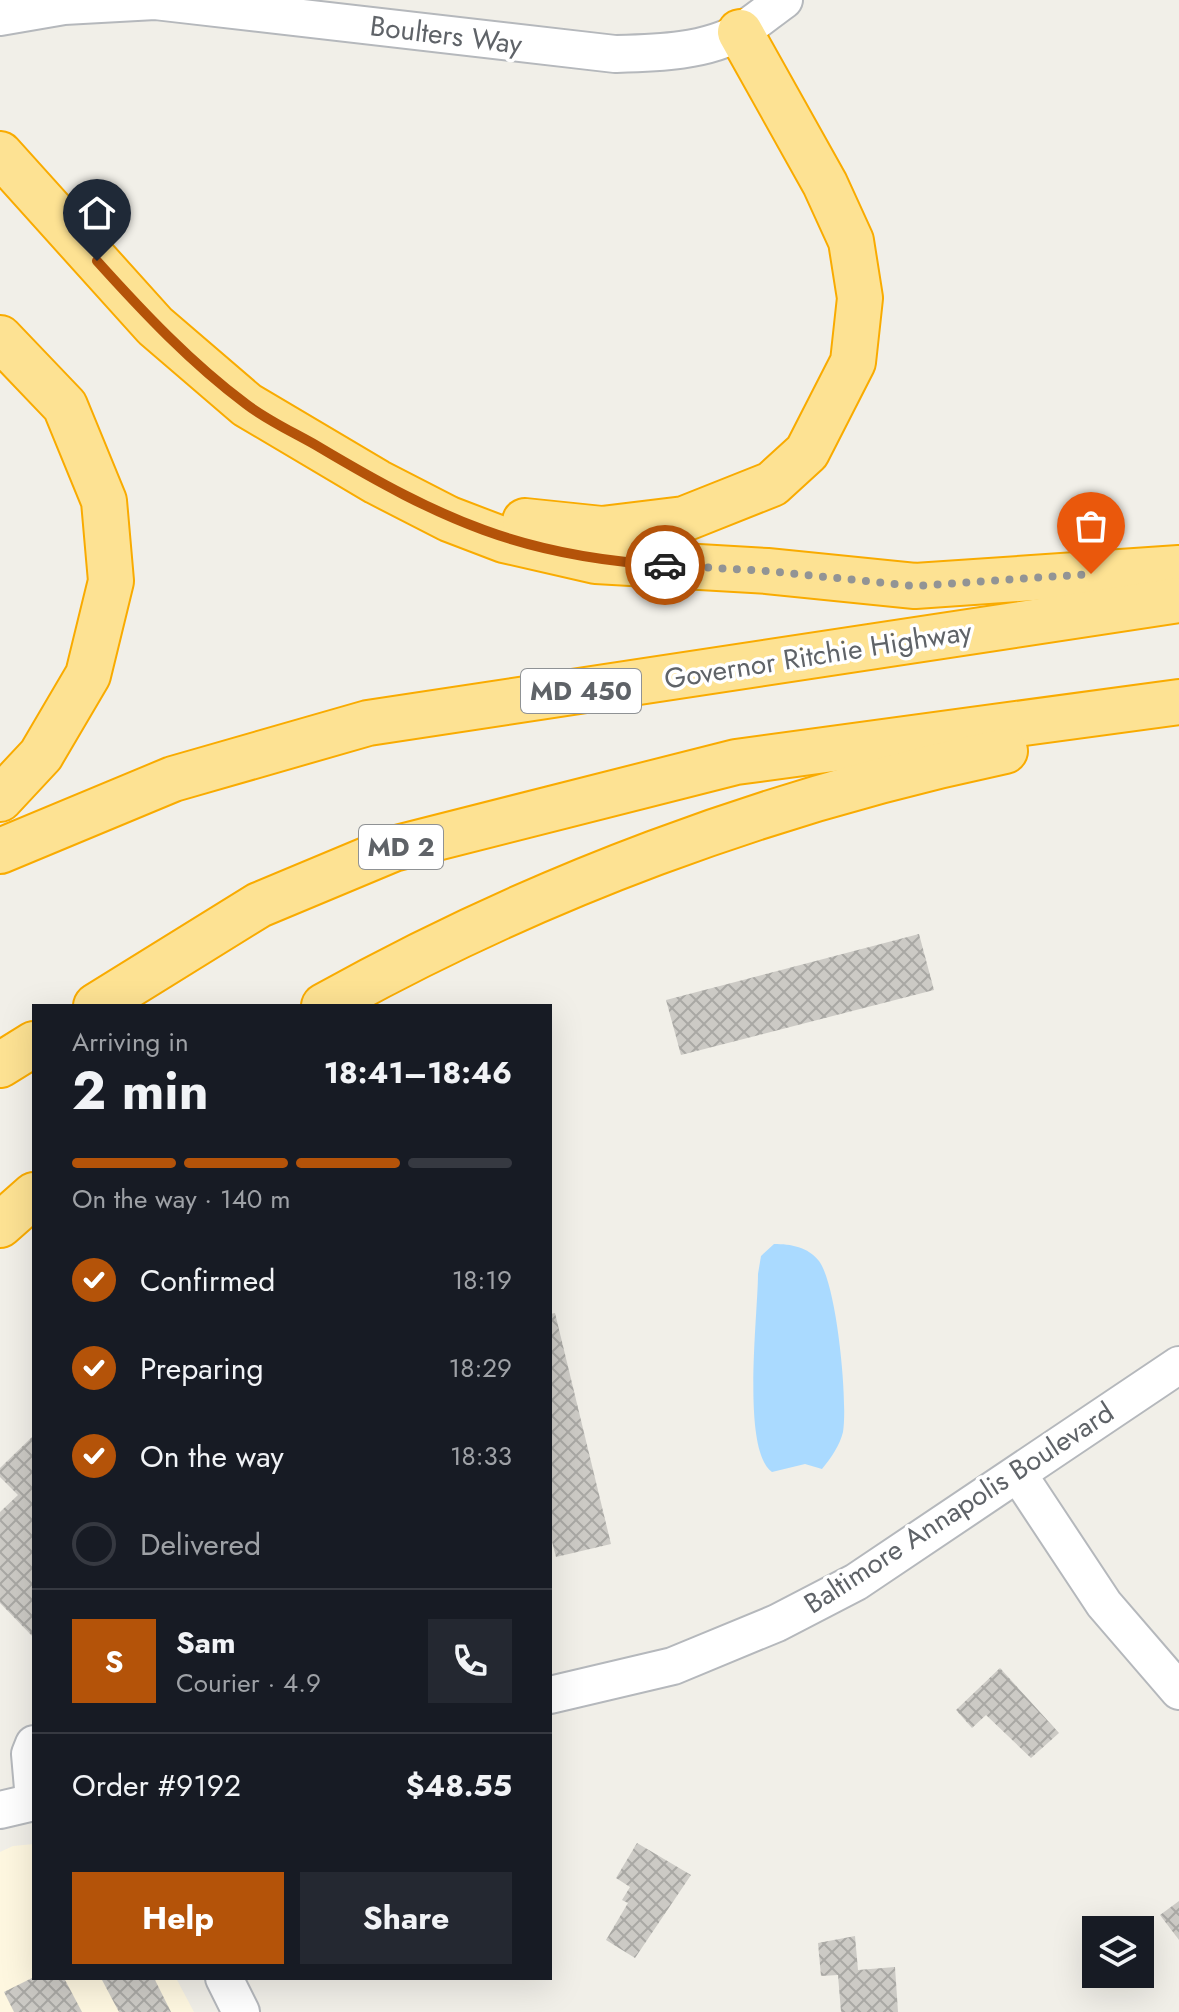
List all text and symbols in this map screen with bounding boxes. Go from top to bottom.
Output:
street label: Boulters Way [368,5,525,65]
pin [63,179,131,261]
icon: home [75,191,119,235]
pin [1057,492,1125,574]
icon: bag [1069,504,1113,548]
courier [625,525,705,605]
icon: car [643,543,687,587]
street label: Governor Ritchie Highway [661,610,975,700]
road number: MD 450 [521,669,641,713]
road number: MD 2 [359,825,443,869]
text: Arriving in [72,1023,189,1061]
text: 18:41–18:46 [324,1051,512,1094]
text: 2 min [72,1053,209,1129]
text: On the way · 140 m [72,1180,291,1218]
icon: check [72,1258,116,1302]
text: Confirmed [140,1259,275,1302]
text: 18:19 [452,1261,512,1299]
icon: check [72,1346,116,1390]
text: Preparing [140,1347,264,1390]
text: 18:29 [449,1349,512,1387]
street label: Baltimore Annapolis Boulevard [796,1392,1122,1624]
icon: check [72,1434,116,1478]
text: On the way [140,1435,284,1478]
text: 18:33 [450,1437,512,1475]
text: Delivered [140,1523,261,1566]
button: phone [428,1619,512,1703]
text: Sam [176,1621,236,1664]
text: S [105,1640,123,1683]
text: Courier · 4.9 [176,1664,321,1702]
text: Order #9192 [72,1764,241,1807]
text: $48.55 [406,1764,512,1807]
button: Help [72,1872,284,1964]
button: Share [300,1872,512,1964]
map controls [1082,1916,1154,1988]
button: layers [1082,1916,1154,1988]

